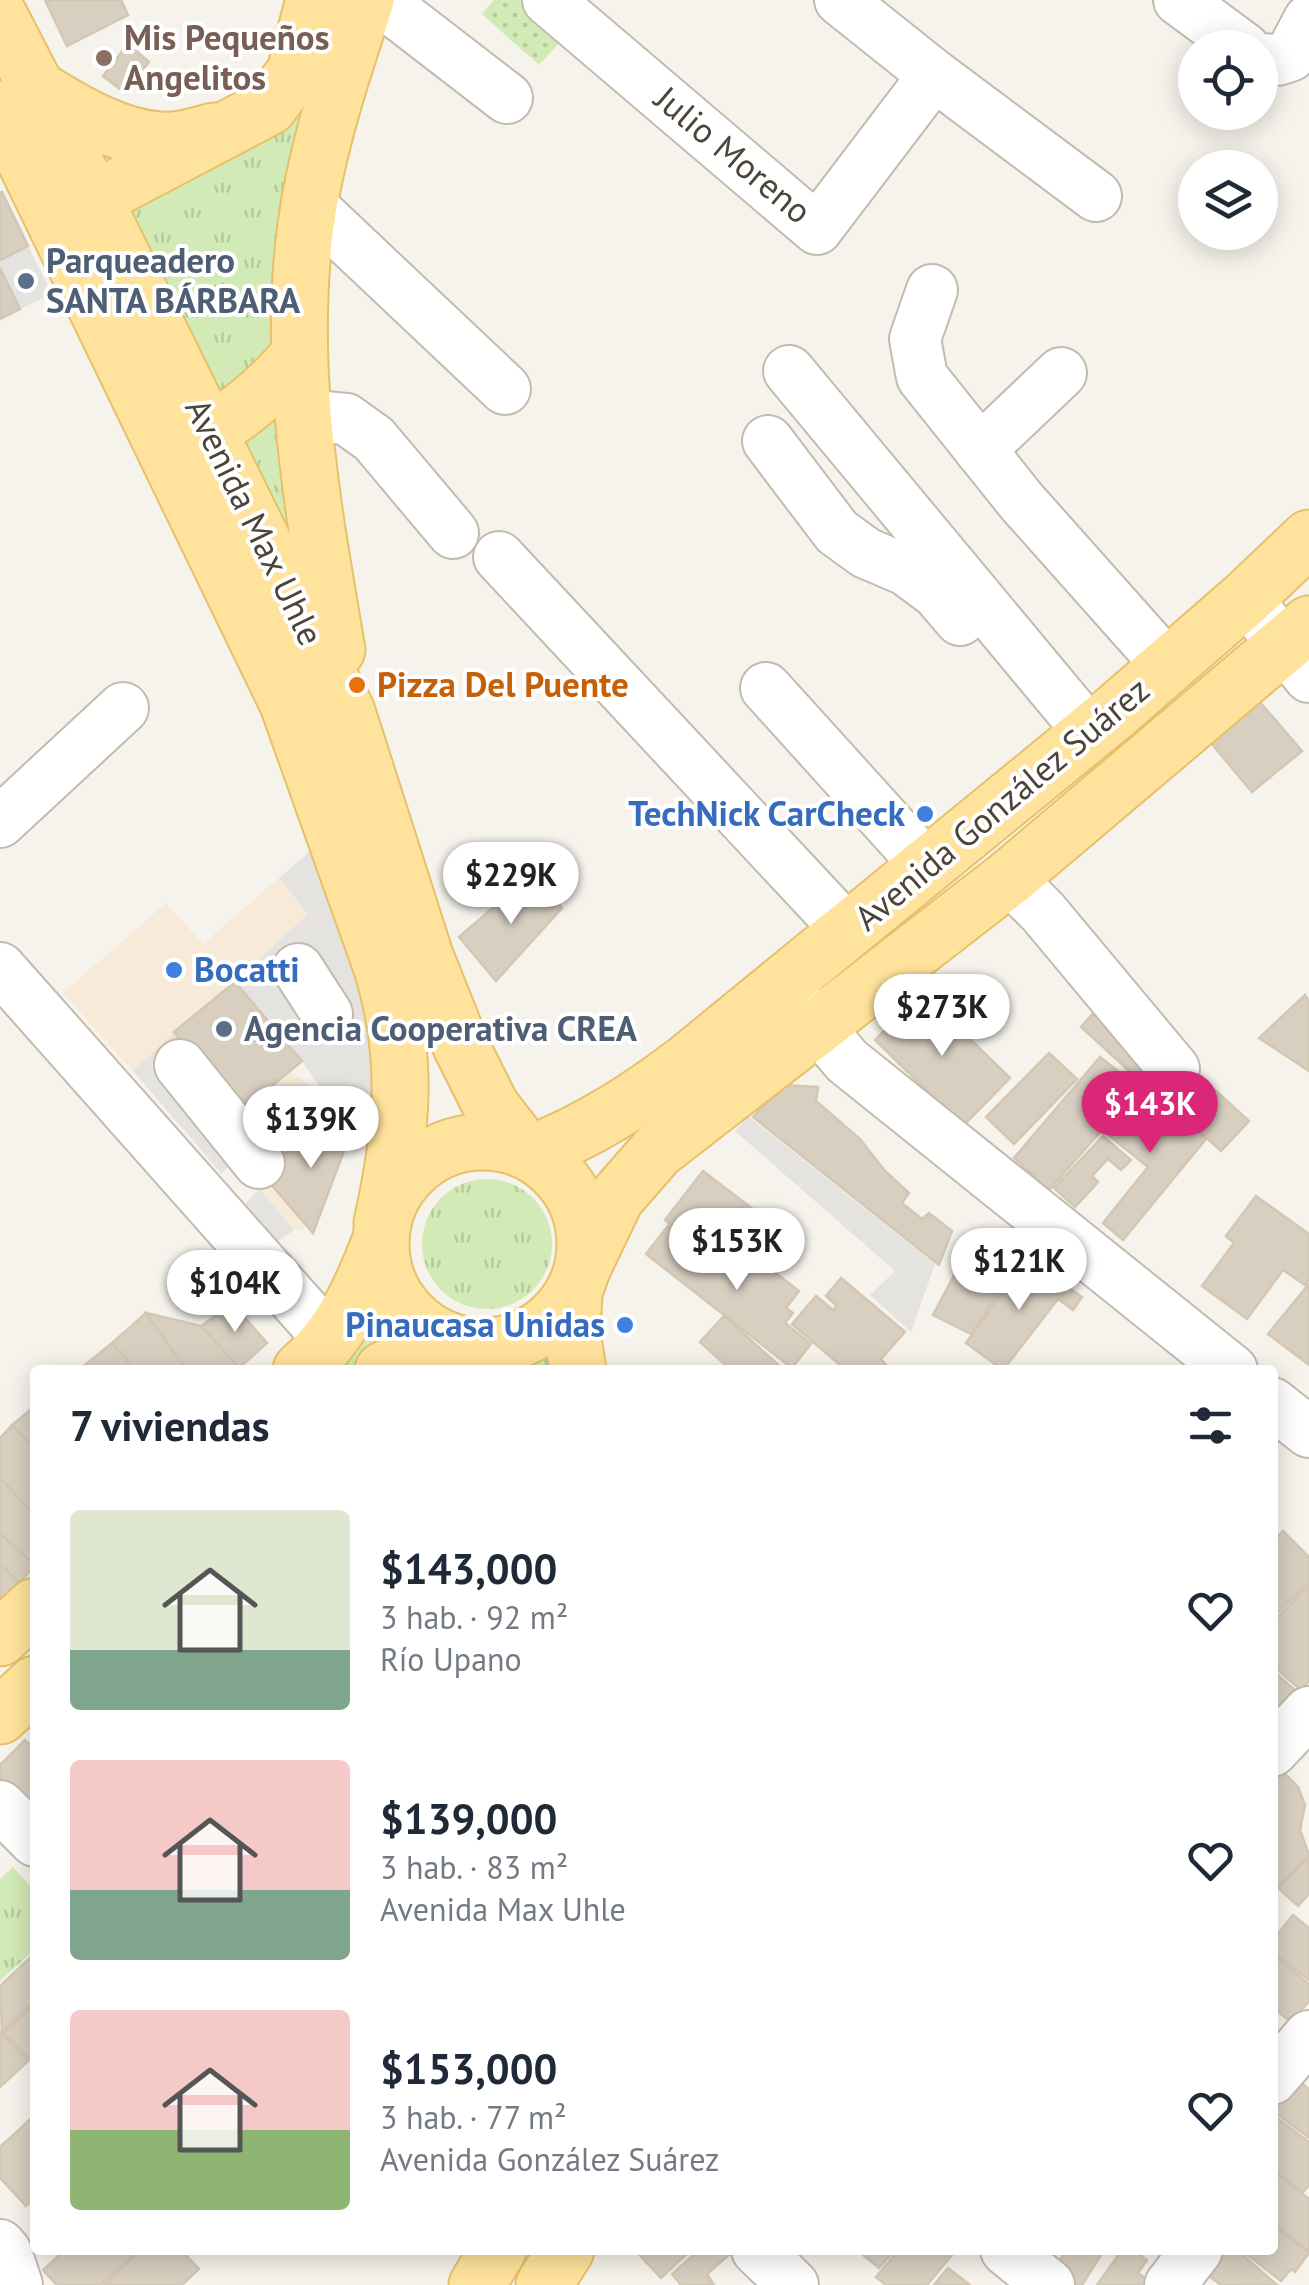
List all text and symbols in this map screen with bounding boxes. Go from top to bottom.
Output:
place label: Mis Pequeños Angelitos [124,14,329,100]
map controls [1178,30,1278,250]
button: locate [1178,30,1278,130]
marker: Mis Pequeños Angelitos [93,47,115,69]
street label: Julio Moreno [644,74,822,233]
button: layers [1178,150,1278,250]
place label: Parqueadero SANTA BÁRBARA [46,237,301,323]
marker: Parqueadero SANTA BÁRBARA [15,270,37,292]
street label: Avenida Max Uhle [175,391,335,652]
place label: Pizza Del Puente [377,661,629,707]
street label: Avenida González Suárez [844,666,1158,940]
marker: Pizza Del Puente [346,674,368,696]
place label: TechNick CarCheck [628,790,906,836]
marker: TechNick CarCheck [914,803,936,825]
pin: $229K [441,842,581,927]
text: $229K [465,853,557,895]
place label: Bocatti [194,946,300,992]
marker: Bocatti [163,959,185,981]
pin: $273K [872,974,1012,1059]
text: $273K [896,985,988,1027]
place label: Agencia Cooperativa CREA [244,1005,638,1051]
marker: Agencia Cooperativa CREA [213,1018,235,1040]
pin: $143K [1080,1071,1220,1156]
text: $143K [1104,1082,1196,1124]
pin: $139K [241,1086,381,1171]
text: $139K [265,1097,357,1139]
pin: $153K [667,1208,807,1293]
text: $153K [691,1219,783,1261]
pin: $121K [949,1228,1089,1313]
text: $121K [973,1239,1065,1281]
pin: $104K [165,1250,305,1335]
text: $104K [189,1261,281,1303]
place label: Pinaucasa Unidas [345,1301,605,1347]
marker: Pinaucasa Unidas [614,1314,636,1336]
text: 7 viviendas [70,1398,269,1453]
icon: filters [1183,1398,1238,1453]
text: $143,000 [380,1541,557,1596]
icon: home [150,1550,270,1670]
icon: heart [1183,1583,1238,1638]
text: 3 hab. · 92 m² [380,1596,568,1638]
text: Río Upano [380,1638,522,1680]
text: $139,000 [380,1791,557,1846]
icon: home [150,1800,270,1920]
icon: heart [1183,1833,1238,1888]
text: 3 hab. · 83 m² [380,1846,568,1888]
text: Avenida Max Uhle [380,1888,626,1930]
text: $153,000 [380,2041,557,2096]
icon: home [150,2050,270,2170]
icon: heart [1183,2083,1238,2138]
text: 3 hab. · 77 m² [380,2096,567,2138]
text: Avenida González Suárez [380,2138,719,2180]

